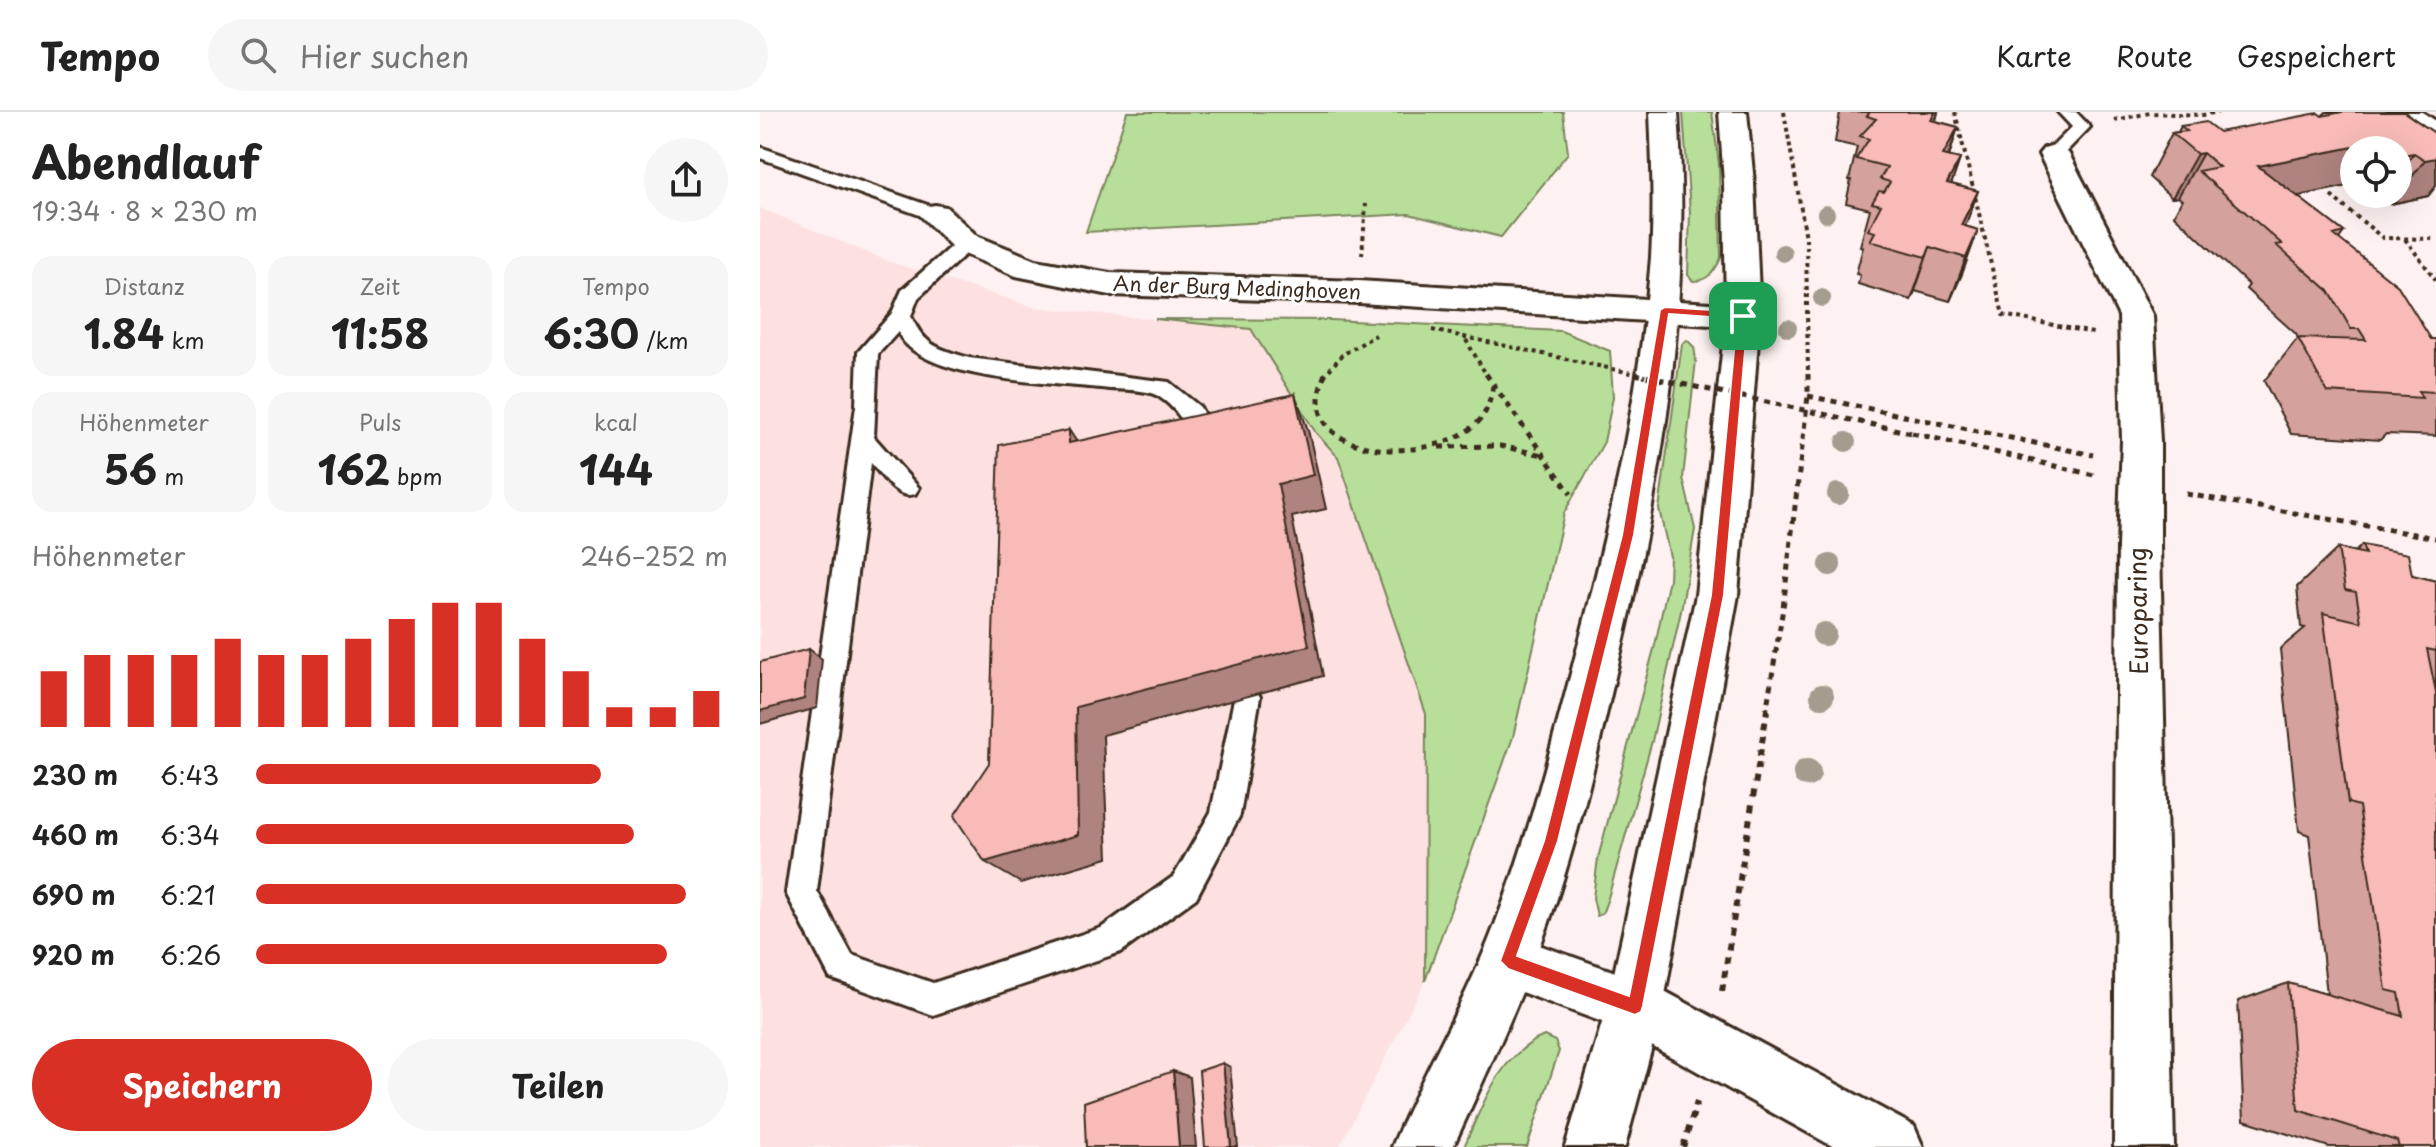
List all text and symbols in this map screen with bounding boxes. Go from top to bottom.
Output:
search box [208,19,768,91]
text: Tempo [40,27,160,84]
icon: search [236,33,280,77]
text: Hier suchen [300,33,469,78]
text: Karte [1996,34,2072,77]
text: Route [2116,34,2193,77]
text: Gespeichert [2237,34,2396,77]
text: Abendlauf [32,128,260,194]
map controls [2340,136,2412,208]
button: locate [2340,136,2412,208]
button: share [644,138,728,222]
text: 19:34 · 8 × 230 m [32,191,258,230]
street label: An der Burg Medinghoven [1113,268,1362,306]
text: Distanz [104,269,184,302]
text: Zeit [360,269,400,302]
text: Tempo [582,269,650,302]
pin [1709,282,1777,350]
icon: arrive [1721,294,1765,338]
text: 1.84 [83,302,164,363]
text: 11:58 [331,302,429,363]
text: 6:30 [543,302,639,363]
text: km [164,323,205,356]
text: /km [639,323,689,356]
text: Höhenmeter [79,405,209,438]
text: Puls [359,405,401,438]
text: kcal [594,405,638,438]
text: 56 [104,438,157,499]
text: 162 [317,438,390,499]
text: 144 [579,438,653,499]
text: m [157,459,184,492]
text: bpm [390,459,443,492]
text: Höhenmeter [32,536,185,575]
text: 246–252 m [580,536,728,575]
street label: Europaring [2118,547,2156,675]
text: 230 m [32,755,118,794]
text: 6:43 [160,755,219,794]
text: 460 m [32,815,119,854]
text: 6:34 [160,815,220,854]
text: 690 m [32,875,116,914]
text: 6:21 [160,875,216,914]
text: 920 m [32,935,115,974]
text: 6:26 [160,935,221,974]
button: Speichern [32,1039,372,1131]
button: Teilen [388,1039,728,1131]

